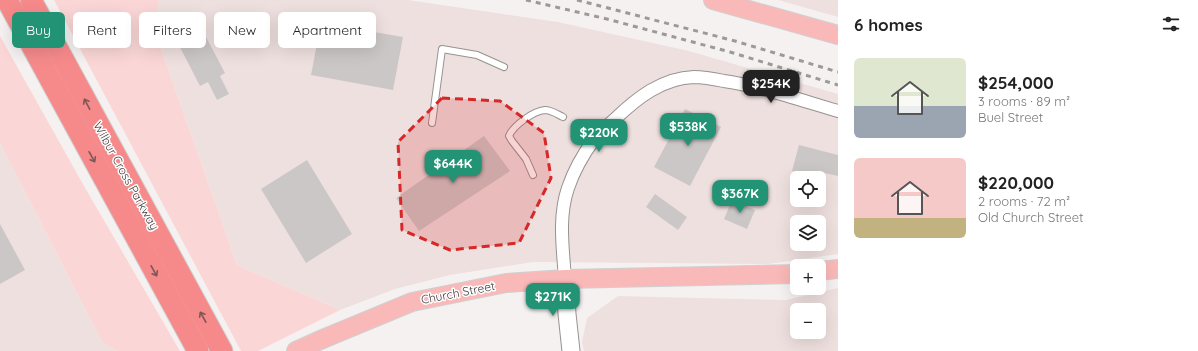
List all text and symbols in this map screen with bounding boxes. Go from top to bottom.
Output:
chip: Buy [12,12,65,48]
chip: Rent [73,12,131,48]
chip: Filters [139,12,206,48]
chip: New [214,12,270,48]
chip: Apartment [278,12,376,48]
icon: filters [1160,13,1182,35]
text: 6 homes [854,14,923,35]
pin: $254K [743,70,799,104]
text: $254,000 [978,72,1054,93]
icon: home [886,74,934,122]
text: $254K [752,75,790,91]
text: 3 rooms · 89 m² [978,93,1070,109]
one-way arrow [83,98,90,110]
text: Buel Street [978,109,1043,125]
pin: $538K [660,113,716,147]
text: $538K [669,118,707,134]
street label: Wilbur Cross Parkway [90,119,162,233]
pin: $220K [571,119,627,153]
text: $220K [579,124,619,140]
pin: $644K [425,150,481,184]
one-way arrow [89,151,97,163]
text: $644K [434,155,472,171]
map controls [790,171,826,339]
button: locate [790,171,826,207]
text: $220,000 [978,172,1054,193]
icon: home [886,174,934,222]
pin: $367K [712,180,768,214]
text: $367K [721,185,759,201]
text: 2 rooms · 72 m² [978,193,1070,209]
text: Old Church Street [978,209,1083,225]
button: layers [790,215,826,251]
button: + [790,259,826,295]
one-way arrow [151,265,159,277]
street label: Church Street [420,278,496,307]
pin: $271K [525,283,581,317]
text: $271K [535,288,571,304]
button: − [790,303,826,339]
one-way arrow [199,311,206,323]

